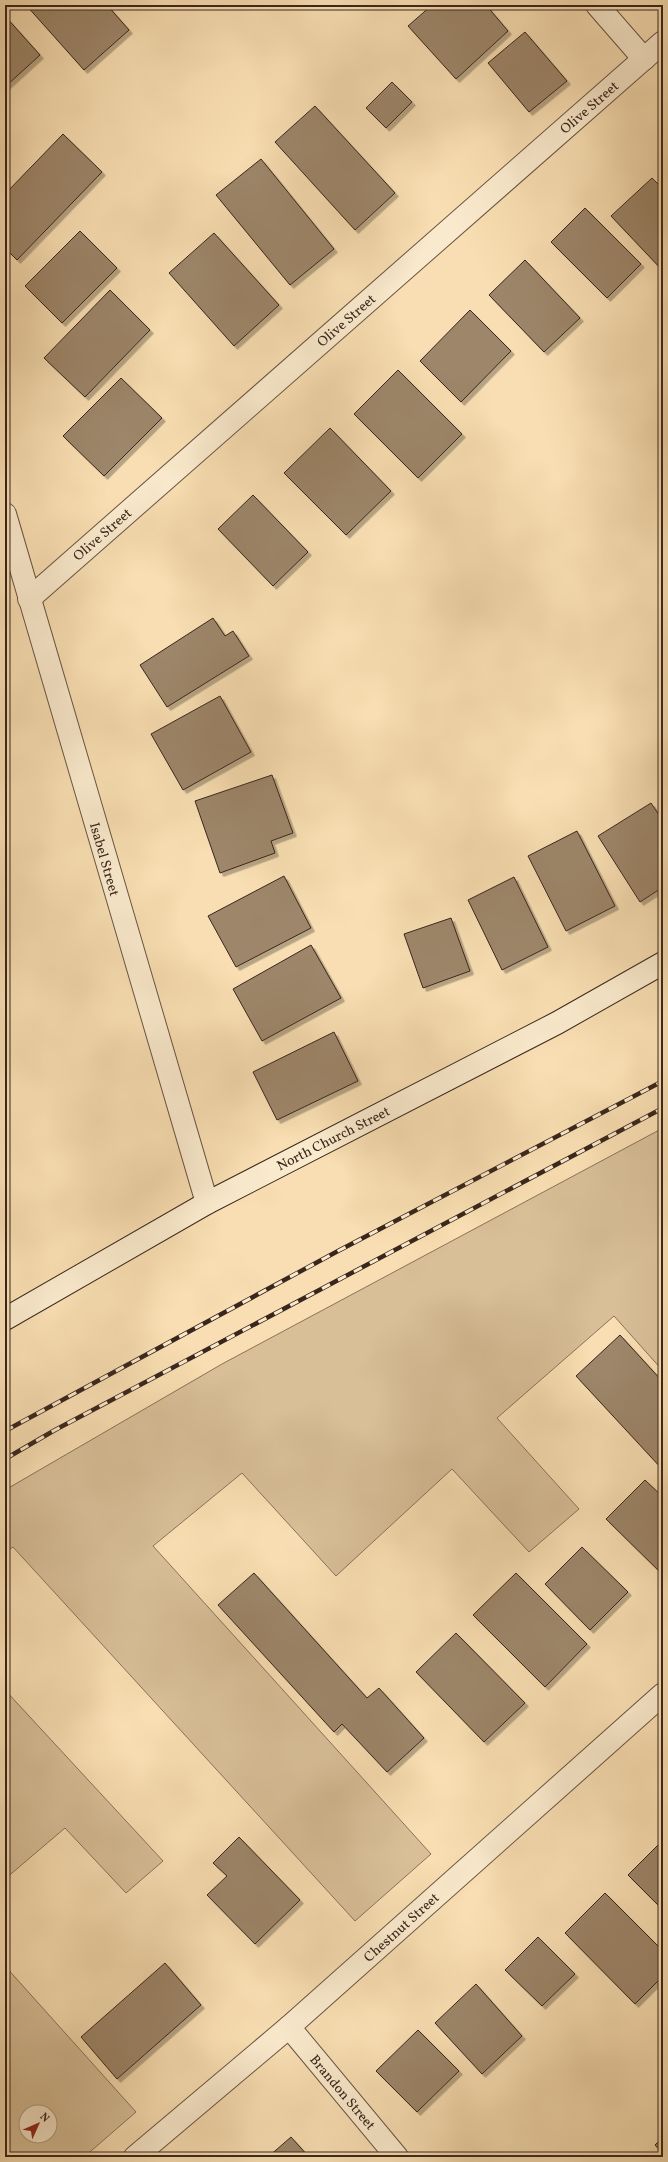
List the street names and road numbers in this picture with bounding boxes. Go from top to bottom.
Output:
street label: Olive Street [557,77,623,139]
street label: Olive Street [314,290,380,352]
street label: Olive Street [70,504,136,566]
street label: Isabel Street [84,820,123,899]
street label: North Church Street [274,1103,394,1176]
street label: Chestnut Street [360,1889,444,1967]
street label: Brandon Street [305,2051,379,2135]

